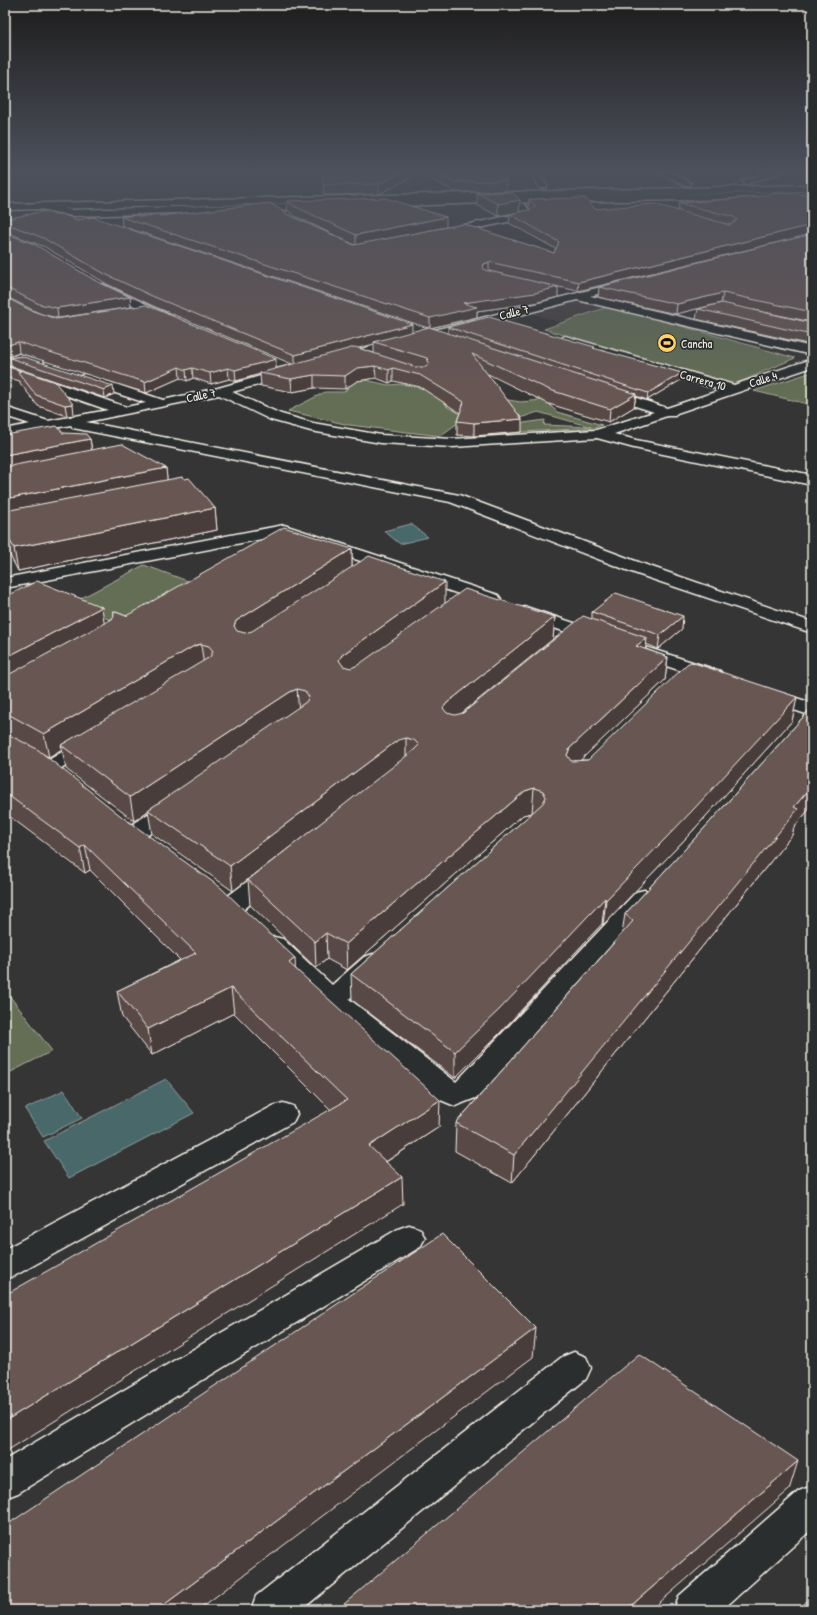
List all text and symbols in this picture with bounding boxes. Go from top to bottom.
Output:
street label: Calle 7 [497,300,531,324]
sports icon: Cancha [656,332,678,354]
place label: Cancha [681,335,712,352]
street label: Carrera 10 [678,365,728,395]
street label: Calle 4 [747,366,780,391]
street label: Calle 7 [185,384,217,406]

